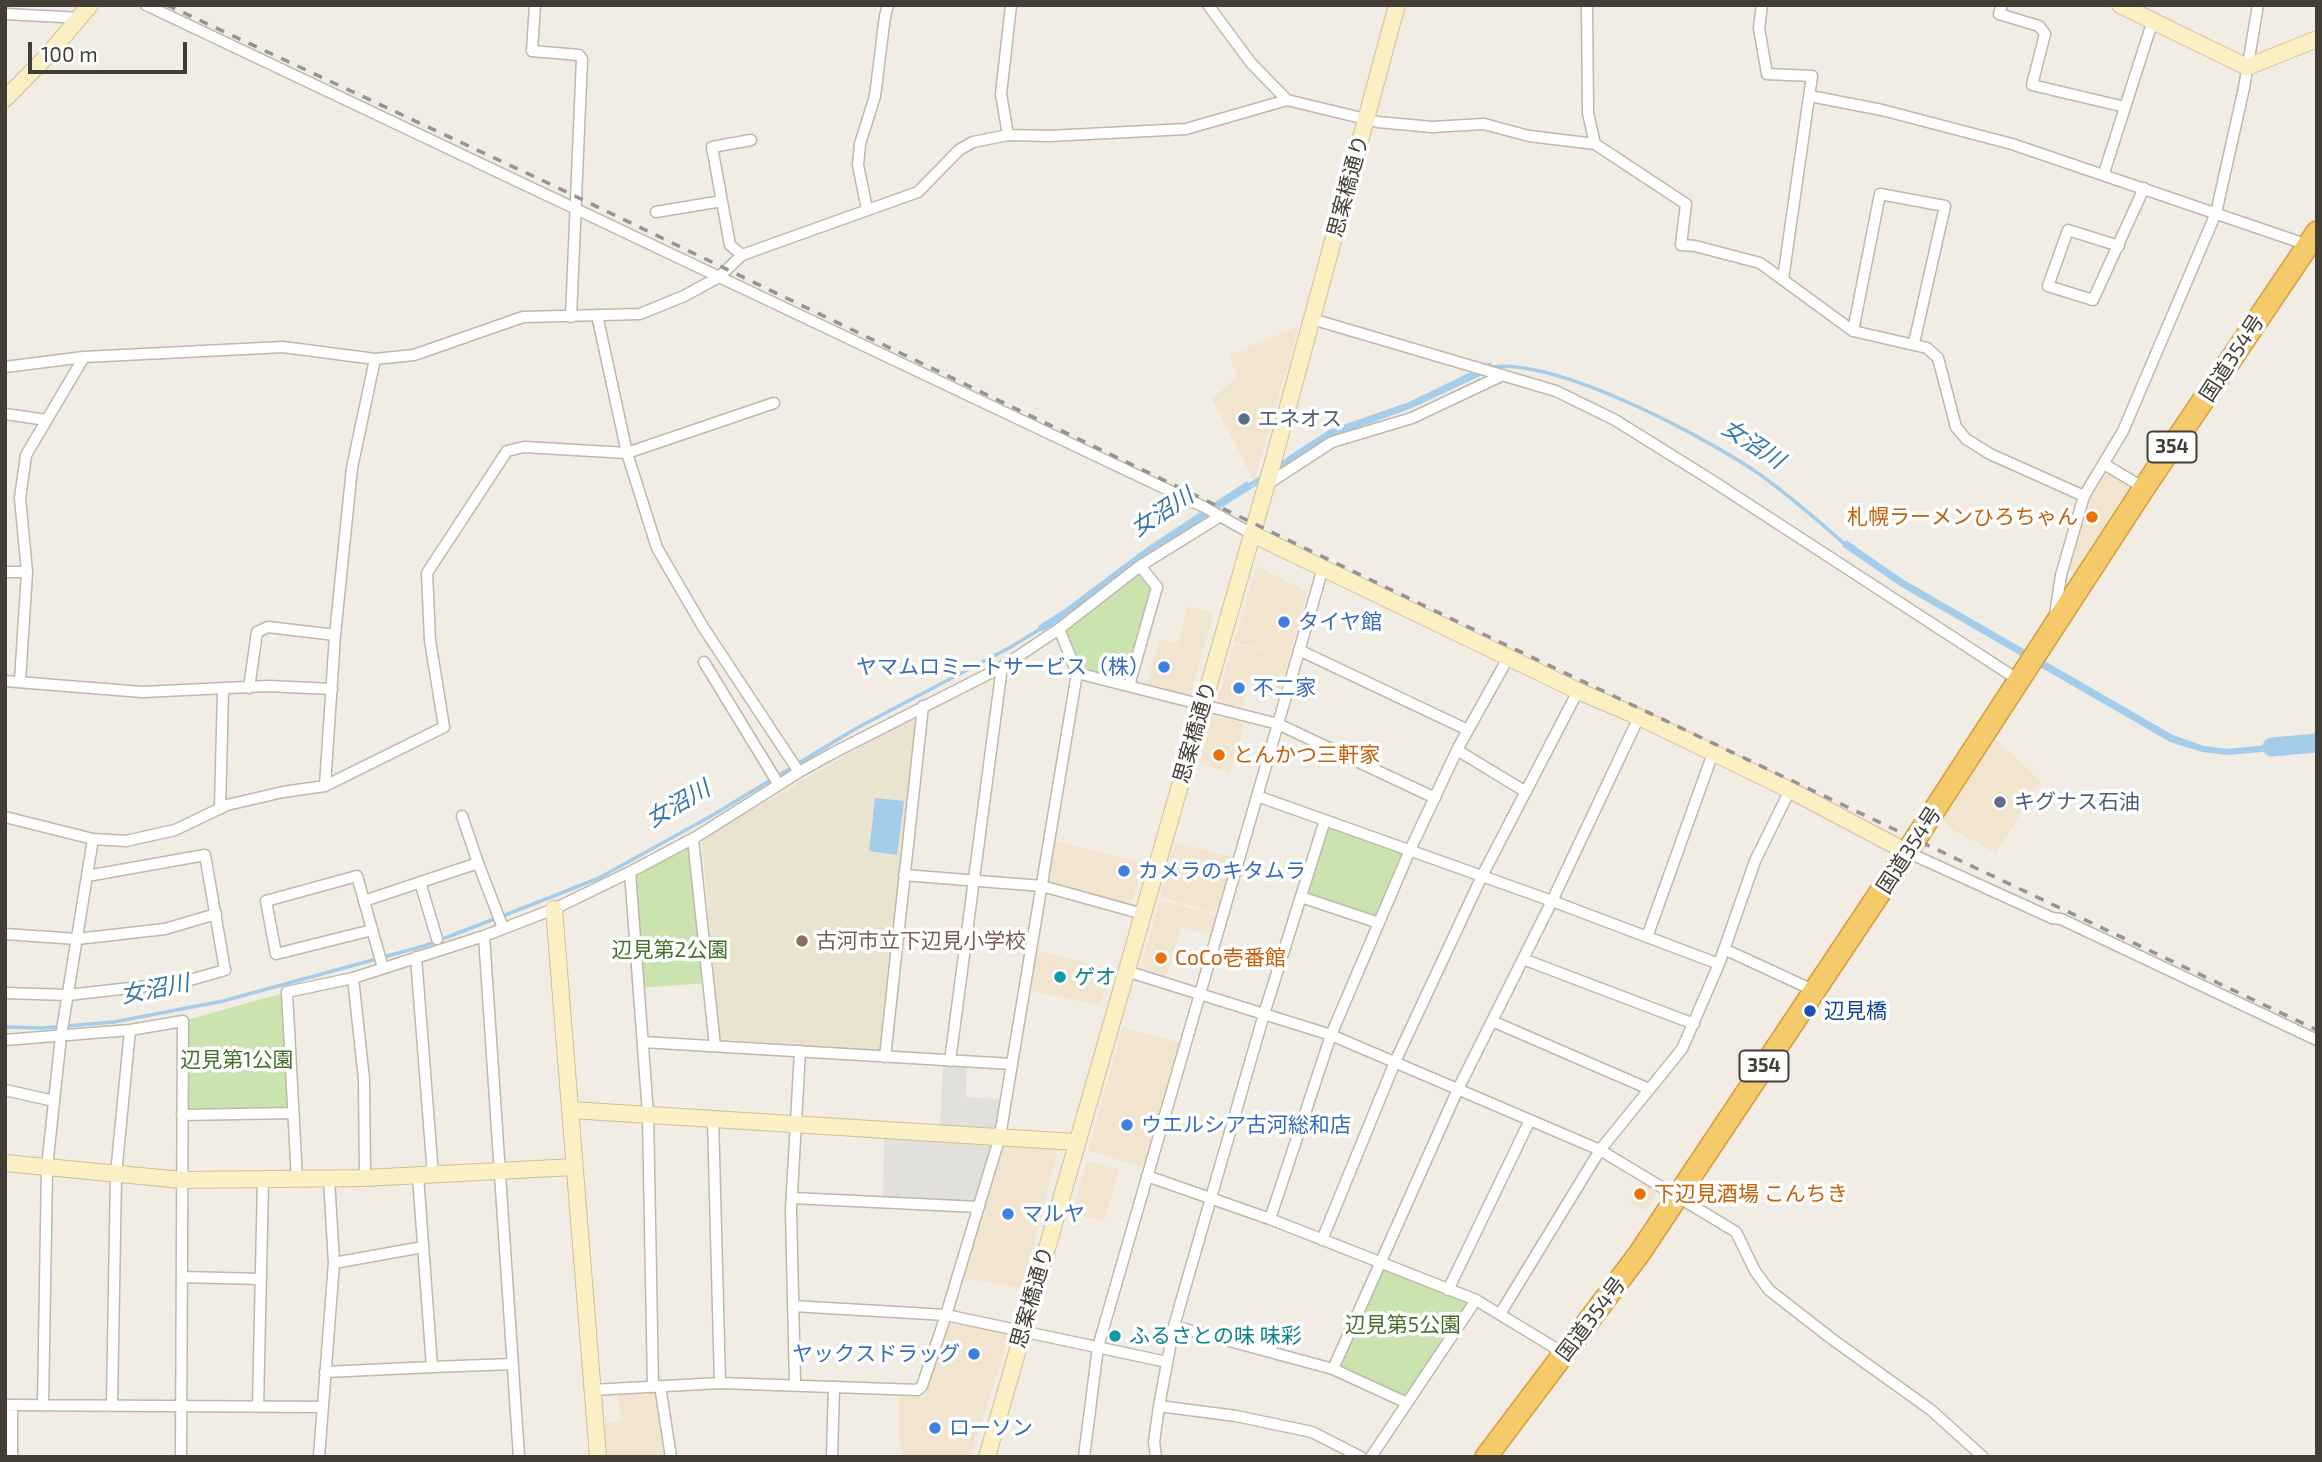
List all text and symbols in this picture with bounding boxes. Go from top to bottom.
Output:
scale bar [32,28,191,72]
text: 100 m [41,41,98,66]
street label: 思案橋通り [1322,132,1374,240]
street label: 国道354号 [2195,310,2269,406]
place label: エネオス [1258,406,1342,432]
marker: エネオス [1236,411,1252,427]
water label: 女沼川 [1717,414,1789,474]
road number: 354 [2148,432,2196,462]
water label: 女沼川 [1126,482,1198,542]
place label: 札幌ラーメンひろちゃん [1847,504,2078,530]
marker: 札幌ラーメンひろちゃん [2084,509,2100,525]
place label: タイヤ館 [1298,609,1382,635]
marker: タイヤ館 [1276,614,1292,630]
place label: ヤマムロミートサービス（株） [856,654,1150,680]
marker: ヤマムロミートサービス（株） [1156,659,1172,675]
place label: 不二家 [1253,675,1316,701]
street label: 思案橋通り [1168,678,1222,786]
marker: 不二家 [1231,680,1247,696]
place label: とんかつ三軒家 [1233,742,1380,768]
marker: とんかつ三軒家 [1211,747,1227,763]
water label: 女沼川 [641,775,715,833]
place label: キグナス石油 [2014,789,2140,815]
marker: キグナス石油 [1992,794,2008,810]
street label: 国道354号 [1872,802,1946,898]
place label: カメラのキタムラ [1138,858,1306,884]
marker: カメラのキタムラ [1116,863,1132,879]
place label: 古河市立下辺見小学校 [816,928,1026,954]
marker: 古河市立下辺見小学校 [794,933,810,949]
park label: 辺見第2公園 [612,937,728,963]
place label: CoCo壱番館 [1175,945,1286,971]
marker: CoCo壱番館 [1153,950,1169,966]
place label: ゲオ [1074,964,1116,990]
water label: 女沼川 [119,969,191,1009]
marker: ゲオ [1052,969,1068,985]
place label: 辺見橋 [1824,998,1887,1024]
marker: 辺見橋 [1802,1003,1818,1019]
park label: 辺見第1公園 [180,1047,294,1073]
road number: 354 [1740,1050,1788,1082]
place label: ウエルシア古河総和店 [1141,1112,1351,1138]
marker: ウエルシア古河総和店 [1119,1117,1135,1133]
place label: 下辺見酒場 こんちき [1654,1181,1848,1207]
marker: 下辺見酒場 こんちき [1632,1186,1648,1202]
place label: マルヤ [1022,1201,1085,1227]
marker: マルヤ [1000,1206,1016,1222]
street label: 思案橋通り [1005,1243,1059,1351]
street label: 国道354号 [1551,1272,1631,1366]
park label: 辺見第5公園 [1345,1312,1461,1338]
place label: ふるさとの味 味彩 [1129,1323,1302,1349]
marker: ふるさとの味 味彩 [1107,1328,1123,1344]
place label: ヤックスドラッグ [792,1341,960,1367]
marker: ヤックスドラッグ [966,1346,982,1362]
place label: ローソン [949,1415,1033,1441]
marker: ローソン [927,1420,943,1436]

